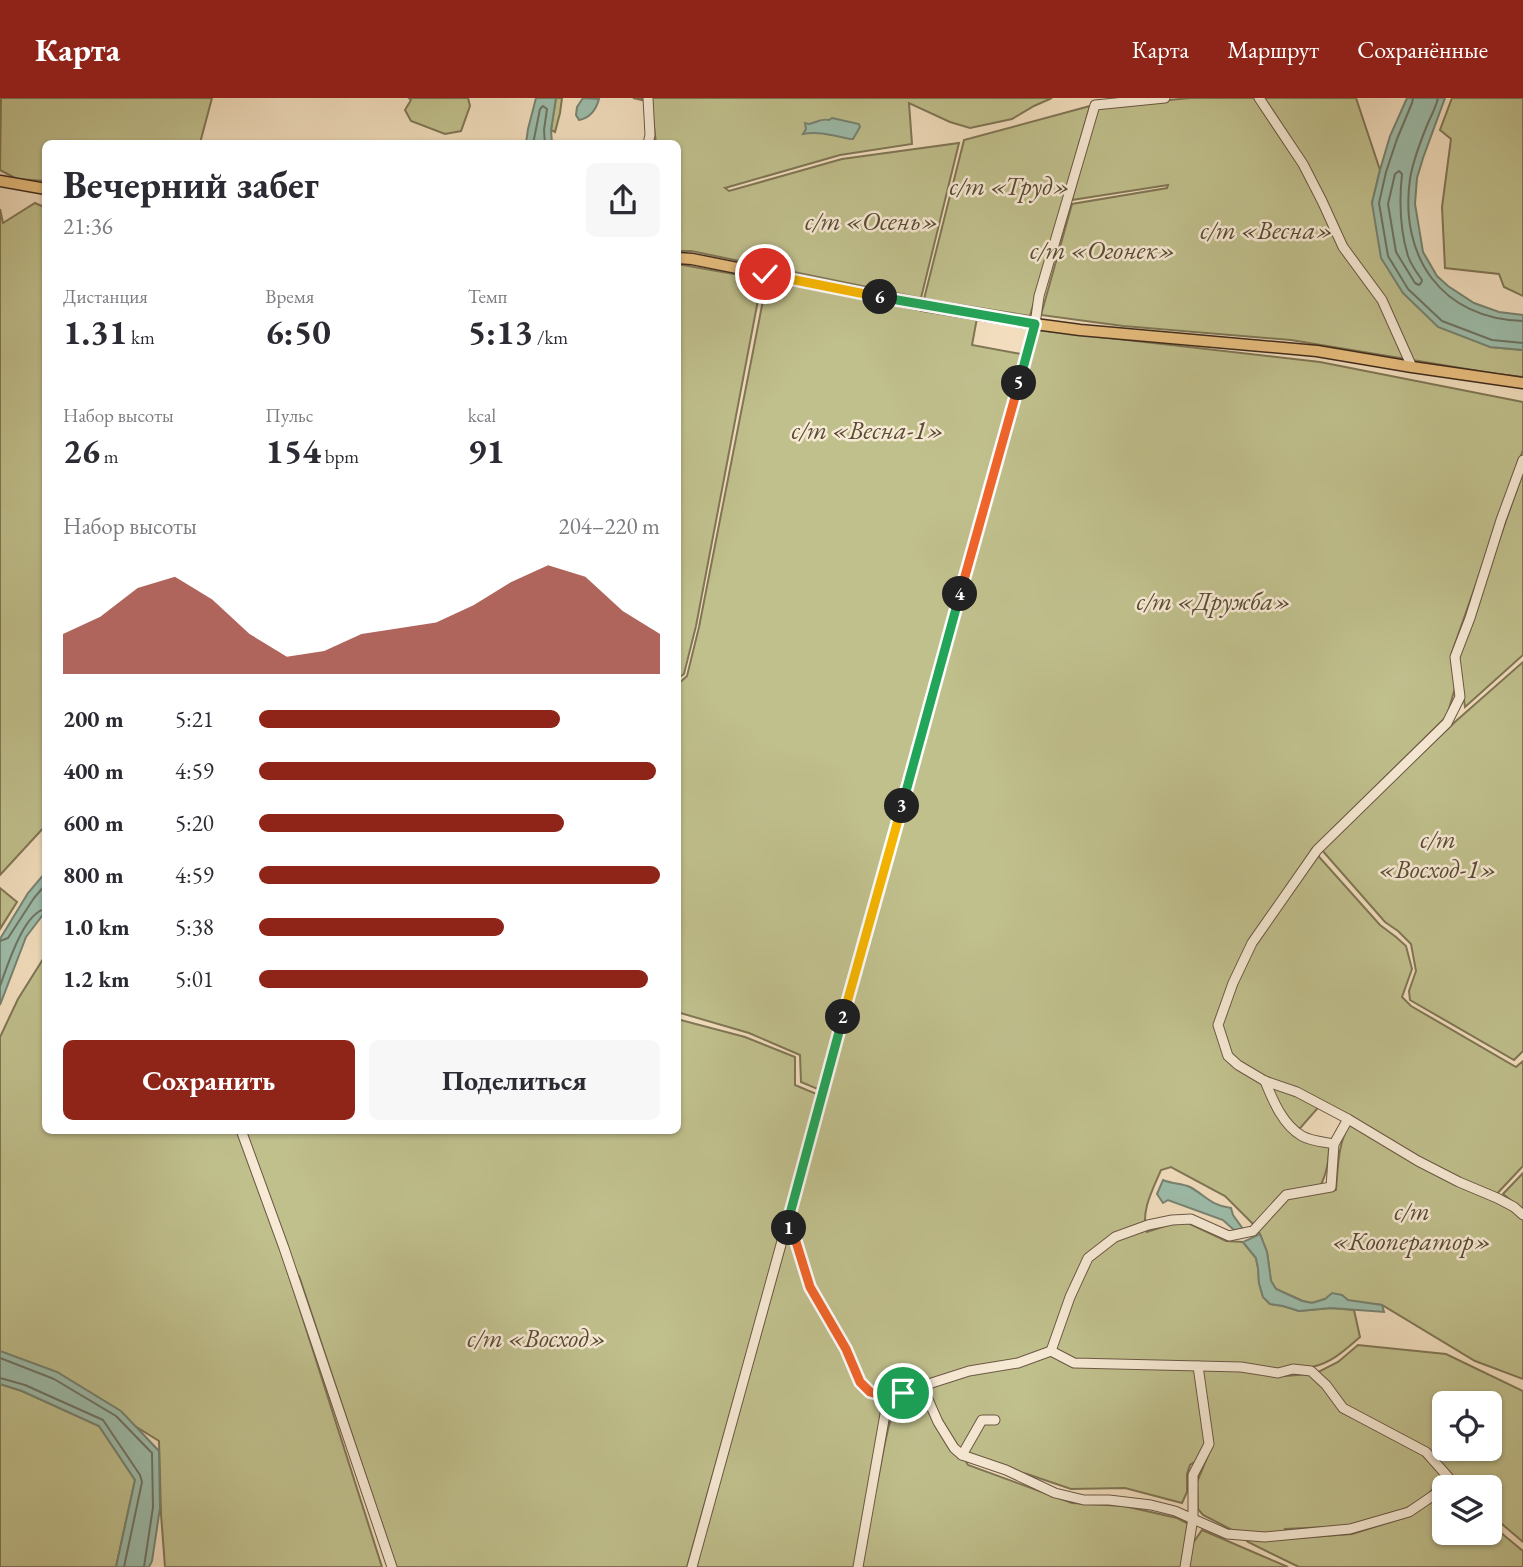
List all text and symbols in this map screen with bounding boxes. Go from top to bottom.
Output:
text: Карта [35,28,120,71]
text: Карта [1132,34,1189,65]
text: Маршрут [1227,34,1319,65]
text: Сохранённые [1357,34,1488,65]
text: Вечерний забег [63,160,319,209]
button: share [586,163,660,237]
park label: с/т «Труд» [949,169,1071,203]
park label: с/т «Осень» [805,204,939,238]
text: 21:36 [63,211,113,241]
park label: с/т «Весна» [1200,213,1334,247]
park label: с/т «Огонек» [1030,233,1176,267]
pin [735,244,795,304]
icon: check [746,255,784,293]
pin: 6 [862,280,898,314]
text: Дистанция [63,284,148,309]
text: Время [265,284,314,309]
text: Темп [468,284,507,309]
text: 6 [874,284,885,309]
text: 1.31 [63,309,127,354]
text: 6:50 [265,309,331,354]
text: 5:13 [468,309,533,354]
text: km [127,325,155,350]
text: /km [533,325,568,350]
pin: 5 [1002,366,1036,400]
text: 5 [1013,370,1024,395]
text: Набор высоты [63,403,174,428]
text: Пульс [265,403,313,428]
text: kcal [468,403,496,428]
park label: с/т «Весна-1» [792,413,944,447]
text: 26 [63,428,100,473]
text: 154 [265,428,321,473]
text: 91 [468,428,505,473]
text: m [100,444,119,469]
text: bpm [321,444,359,469]
text: Набор высоты [63,511,197,541]
text: 204–220 m [559,511,660,541]
pin: 4 [942,576,978,612]
text: 4 [954,581,965,606]
park label: с/т «Дружба» [1137,584,1291,618]
text: 200 m [63,704,124,734]
text: 5:21 [175,704,214,734]
text: 400 m [63,756,124,786]
text: 4:59 [175,756,214,786]
pin: 3 [884,788,920,824]
text: 3 [896,793,907,818]
text: 600 m [63,808,124,838]
text: 5:20 [175,808,214,838]
park label: с/т «Восход-1» [1379,822,1497,886]
text: 800 m [63,860,124,890]
text: 4:59 [175,860,214,890]
text: 1.0 km [63,912,130,942]
text: 5:38 [175,912,214,942]
text: 1.2 km [63,964,130,994]
text: 5:01 [175,964,214,994]
pin: 2 [826,1000,860,1034]
text: 2 [837,1004,848,1029]
button: Сохранить [63,1040,355,1120]
button: Поделиться [369,1040,660,1120]
park label: с/т «Кооператор» [1332,1194,1492,1258]
pin: 1 [772,1210,806,1246]
text: 1 [783,1215,794,1240]
park label: с/т «Восход» [467,1321,607,1355]
pin [873,1363,933,1423]
icon: arrive [884,1374,922,1412]
map controls [1432,1391,1502,1545]
button: locate [1432,1391,1502,1461]
button: layers [1432,1475,1502,1545]

